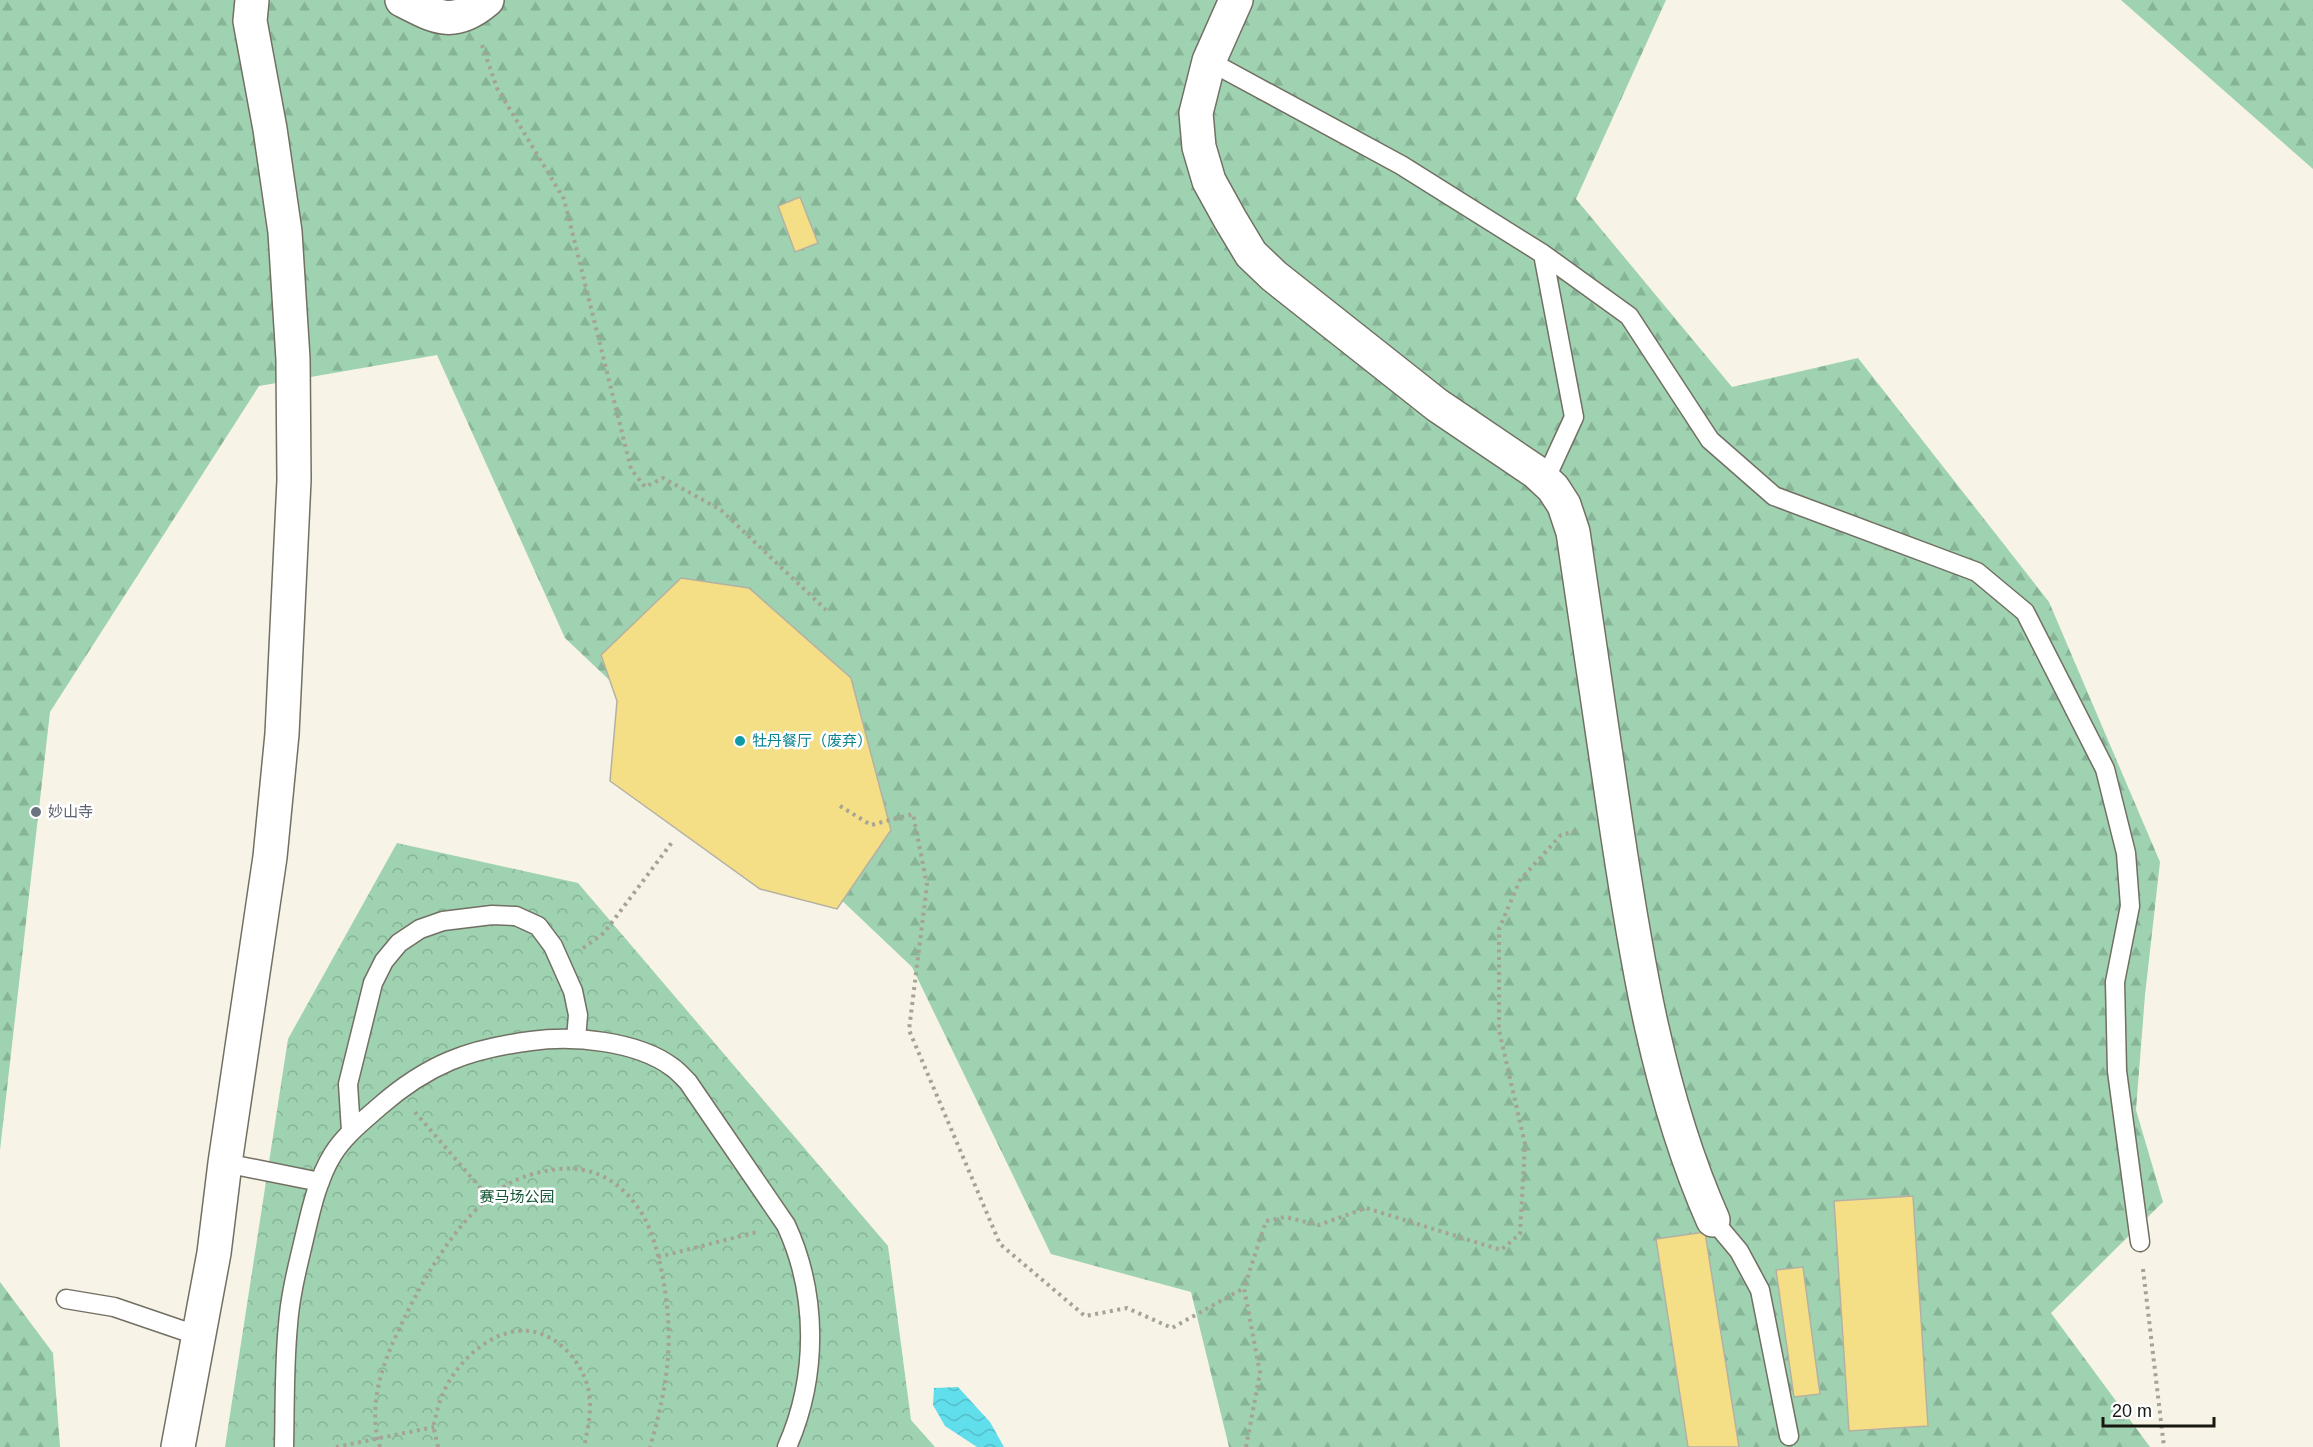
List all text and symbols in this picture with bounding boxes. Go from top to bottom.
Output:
place label: 牡丹餐厅（废弃） [752,732,872,749]
marker: 牡丹餐厅（废弃） [733,734,747,748]
place label: 妙山寺 [48,803,93,820]
marker: 妙山寺 [29,805,43,819]
park label: 赛马场公园 [479,1188,555,1205]
scale bar [2103,1390,2214,1428]
text: 20 m [2112,1401,2152,1421]

